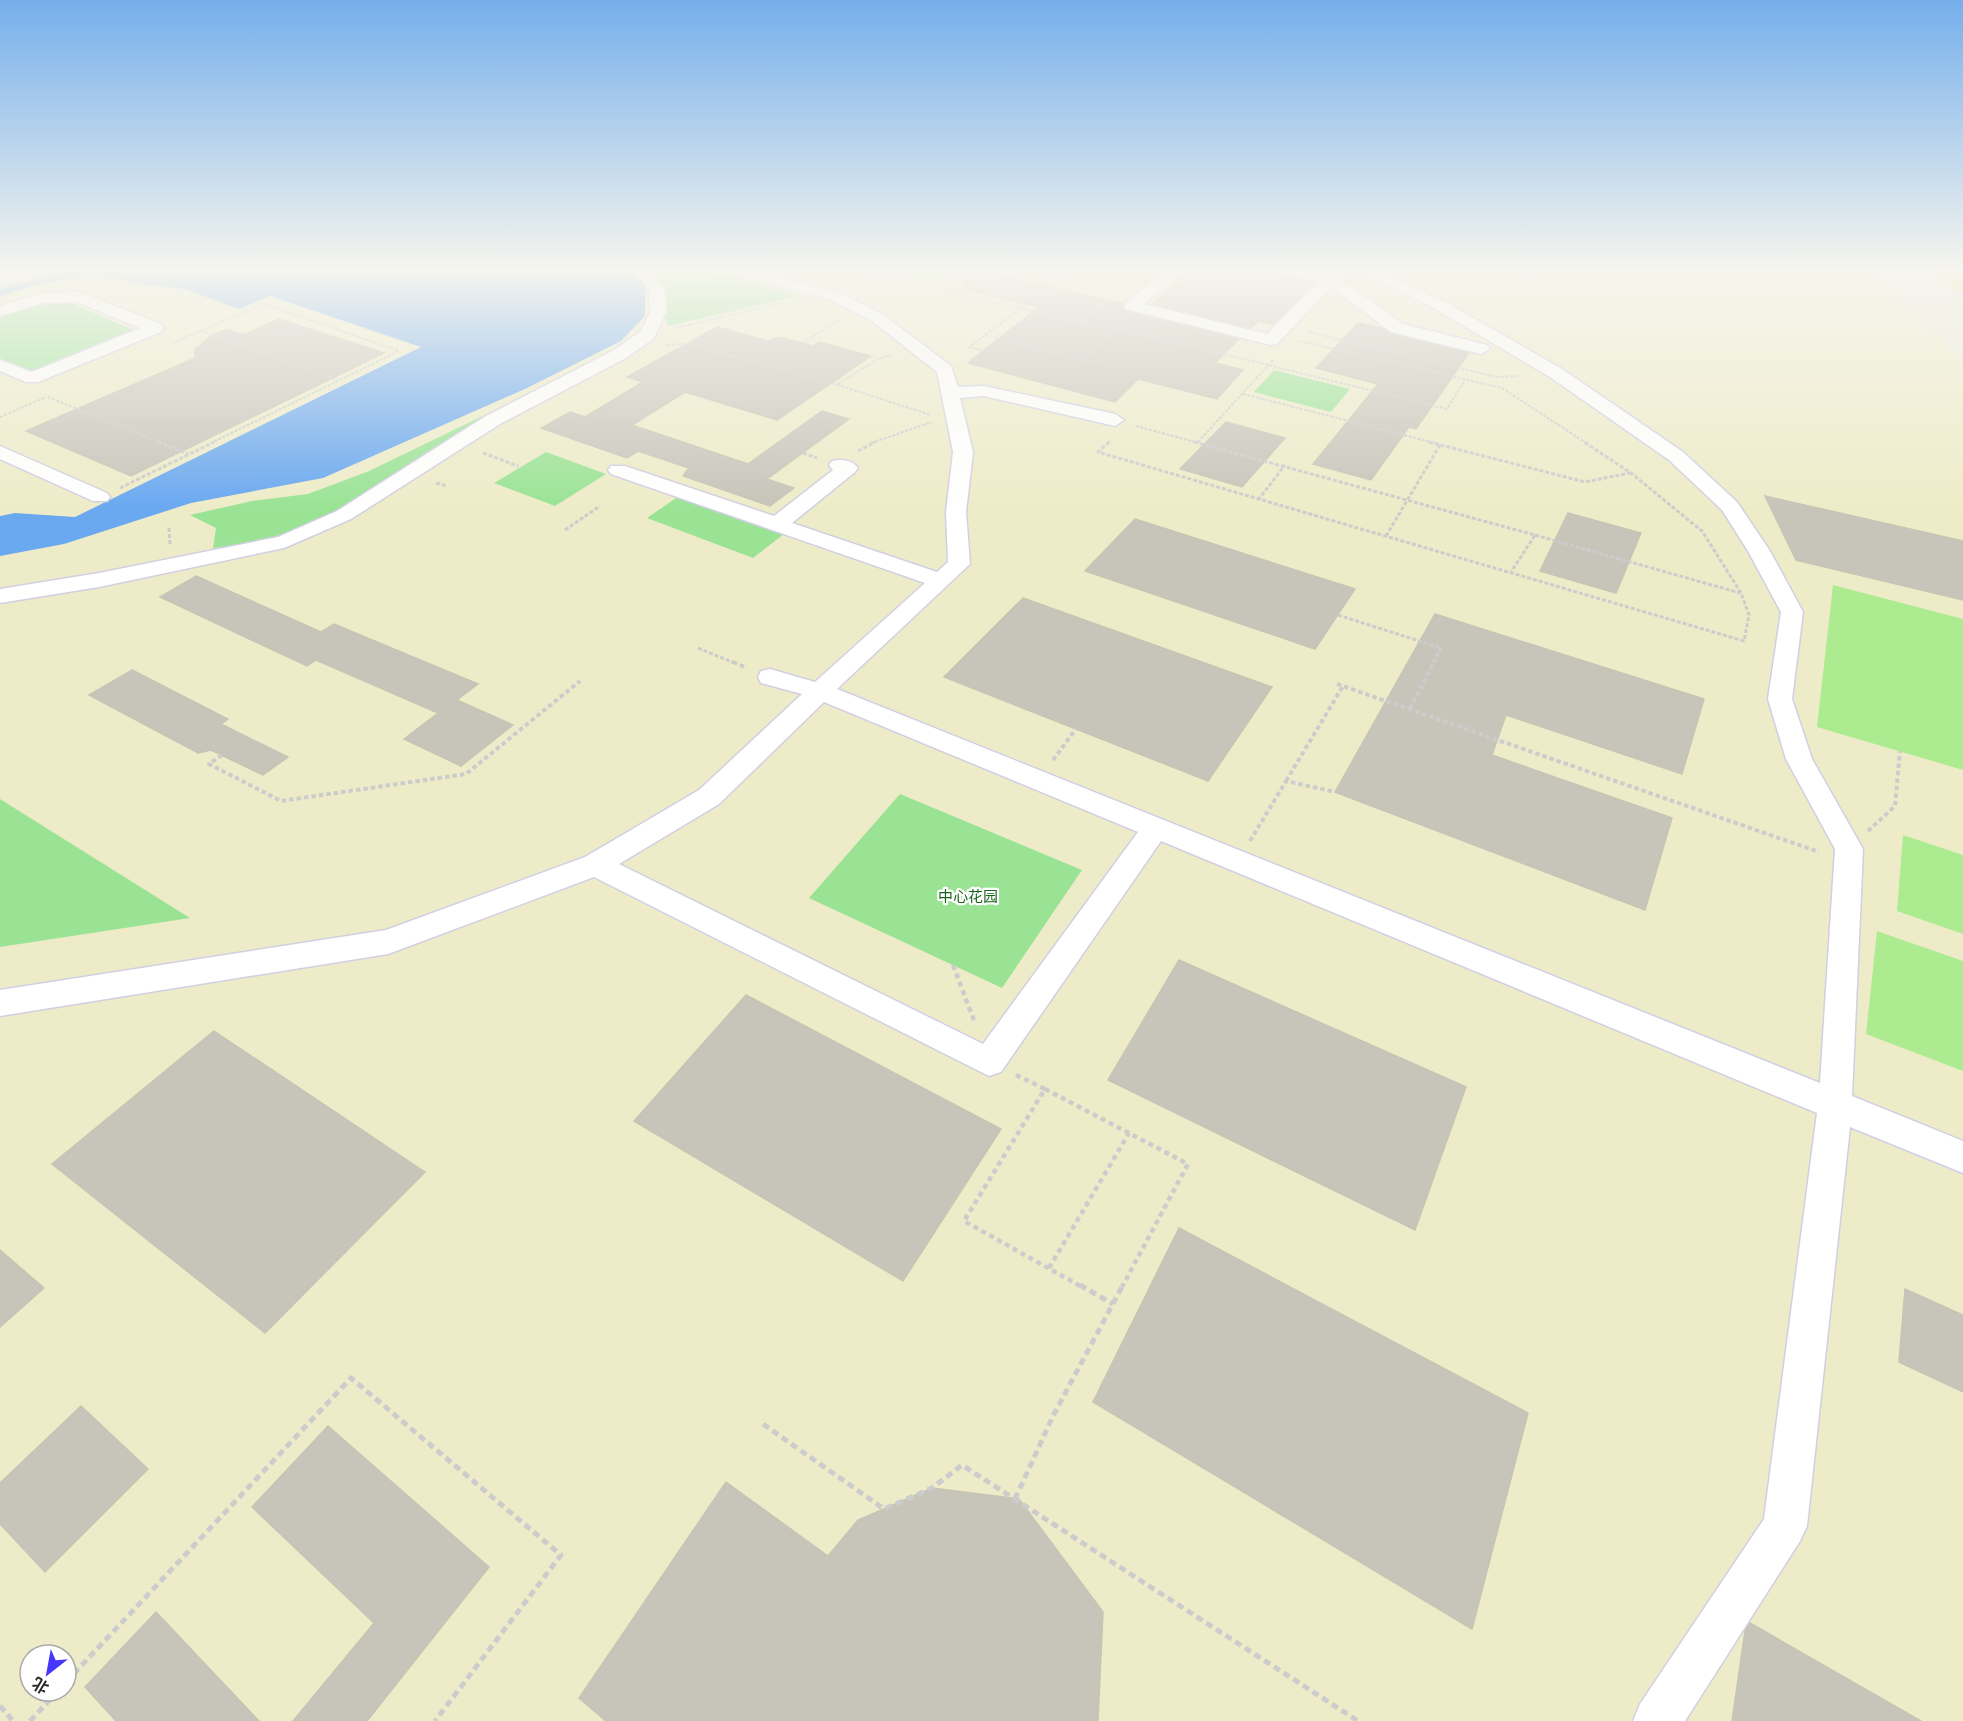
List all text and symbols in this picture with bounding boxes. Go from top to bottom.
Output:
park label: 中心花园 [938,885,998,908]
north arrow [18,1643,78,1703]
text: 北 [27,1671,53,1700]

